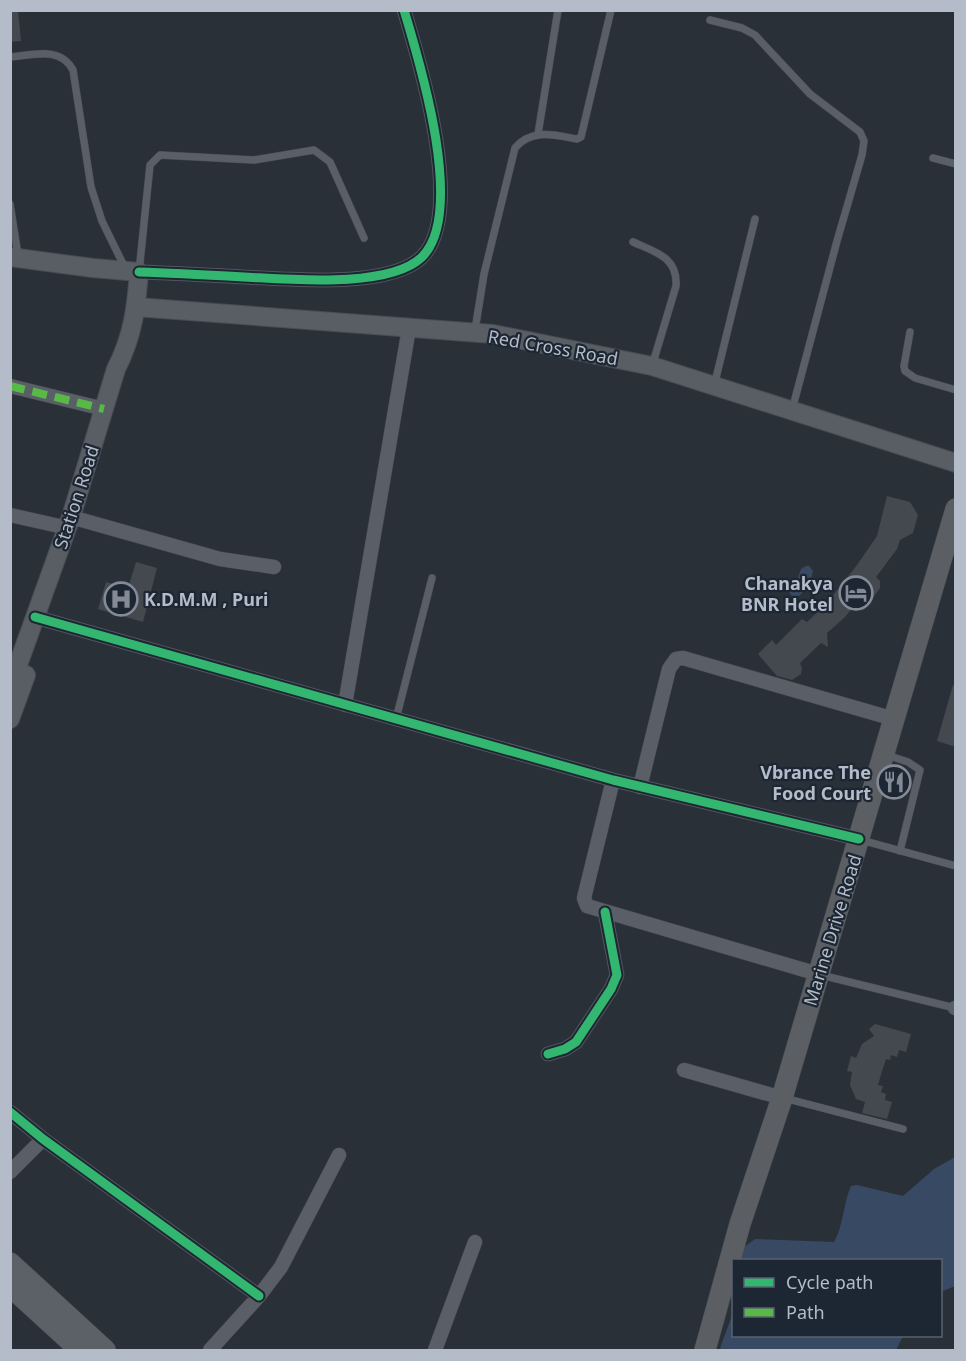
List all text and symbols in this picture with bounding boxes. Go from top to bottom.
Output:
street label: Red Cross Road [486,324,620,370]
street label: Station Road [48,442,104,552]
place label: Chanakya BNR Hotel [741,571,833,616]
hotel icon: Chanakya BNR Hotel [838,575,874,611]
hospital icon: K.D.M.M , Puri [103,581,139,617]
place label: K.D.M.M , Puri [144,587,268,611]
place label: Vbrance The Food Court [760,760,871,805]
restaurant icon: Vbrance The Food Court [876,764,912,800]
street label: Marine Drive Road [798,851,866,1009]
legend [732,1259,942,1337]
text: Cycle path [786,1270,873,1294]
text: Path [786,1300,825,1324]

